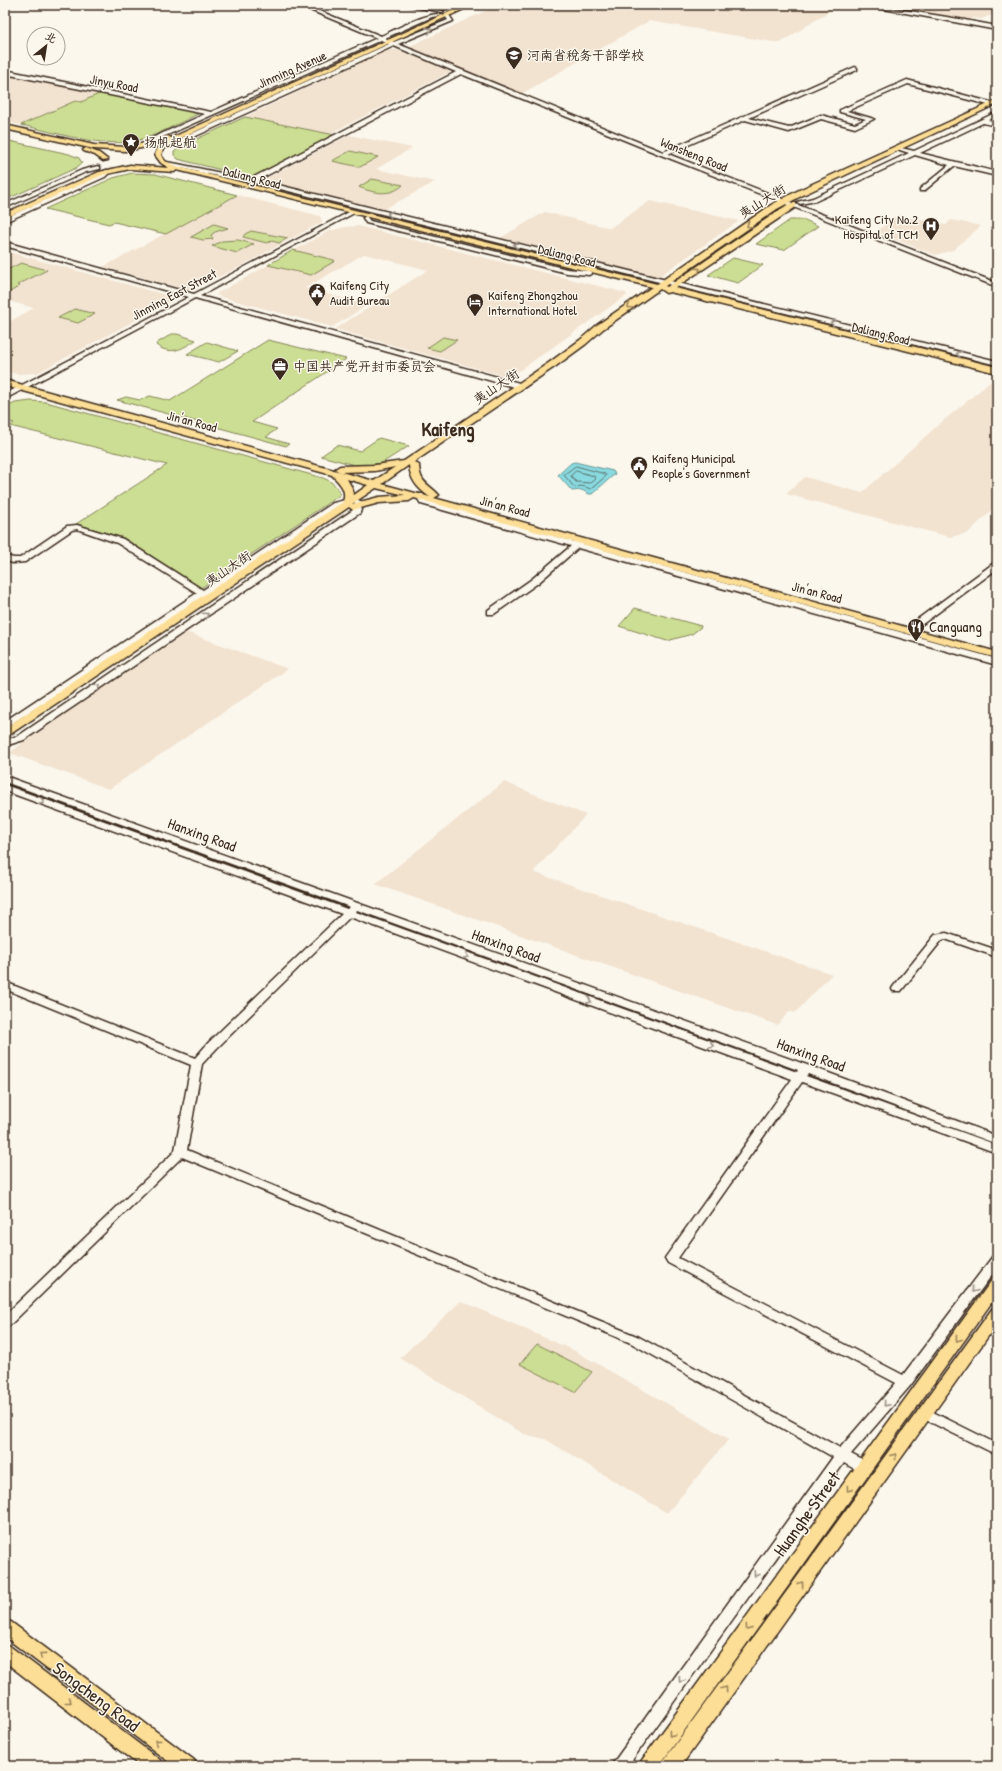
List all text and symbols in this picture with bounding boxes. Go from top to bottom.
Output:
north arrow [26,26,66,66]
one-way arrow [425,27,432,35]
text: 北 [43,29,59,46]
school or university icon: 河南省税务干部学校 [504,45,524,70]
street label: Jinming Avenue [255,46,329,92]
place label: 河南省税务干部学校 [527,46,644,64]
street label: Jinyu Road [88,70,140,96]
place icon: 扬帆起航 [121,132,141,157]
street label: Wansheng Road [658,132,730,176]
place label: 扬帆起航 [144,133,196,151]
street label: Daliang Road [221,161,283,193]
street label: 夷山大街 [735,180,789,222]
place label: Kaifeng City No.2 Hospital of TCM [835,210,918,243]
one-way arrow [387,211,393,219]
hospital icon: Kaifeng City No.2 Hospital of TCM [921,216,941,241]
one-way arrow [746,220,753,228]
street label: Daliang Road [536,239,598,271]
one-way arrow [513,241,520,250]
street label: Jinming East Street [128,264,220,324]
one-way arrow [693,268,700,275]
place label: Kaifeng City Audit Bureau [330,276,390,309]
public building icon: Kaifeng City Audit Bureau [307,282,327,307]
place label: Kaifeng Zhongzhou International Hotel [488,286,578,319]
hotel icon: Kaifeng Zhongzhou International Hotel [465,292,485,317]
one-way arrow [628,301,635,308]
street label: Daliang Road [850,317,912,349]
one-way arrow [830,319,836,327]
one-way arrow [956,350,962,358]
office icon: 中国共产党开封市委员会 [270,356,290,381]
place label: 中国共产党开封市委员会 [293,357,436,375]
street label: 夷山大街 [469,364,523,408]
street label: Jin'an Road [165,406,219,436]
district label: Kaifeng [421,416,475,443]
place label: Kaifeng Municipal People's Government [652,449,751,482]
public building icon: Kaifeng Municipal People's Government [629,455,649,480]
street label: Jin'an Road [478,491,532,521]
street label: 夷山大街 [201,546,255,590]
street label: Jin'an Road [790,577,844,607]
one-way arrow [201,613,208,620]
place label: Canguang [929,616,982,637]
restaurant icon: Canguang [906,617,926,642]
one-way arrow [93,685,100,692]
one-way arrow [38,797,45,805]
street label: Hanxing Road [165,812,239,857]
street label: Hanxing Road [469,923,543,968]
one-way arrow [463,952,470,960]
one-way arrow [585,996,592,1004]
street label: Hanxing Road [774,1032,848,1077]
one-way arrow [707,1041,714,1049]
one-way arrow [971,1286,978,1293]
one-way arrow [956,1334,963,1341]
one-way arrow [883,1399,890,1407]
one-way arrow [889,1453,896,1460]
street label: Huanghe Street [767,1465,846,1561]
one-way arrow [847,1485,854,1492]
one-way arrow [754,1570,761,1577]
one-way arrow [796,1581,803,1588]
one-way arrow [746,1624,753,1631]
one-way arrow [39,1653,46,1660]
street label: Songcheng Road [48,1656,145,1738]
one-way arrow [678,1676,686,1683]
one-way arrow [720,1686,728,1693]
one-way arrow [65,1696,72,1703]
one-way arrow [669,1729,676,1736]
one-way arrow [154,1740,161,1747]

